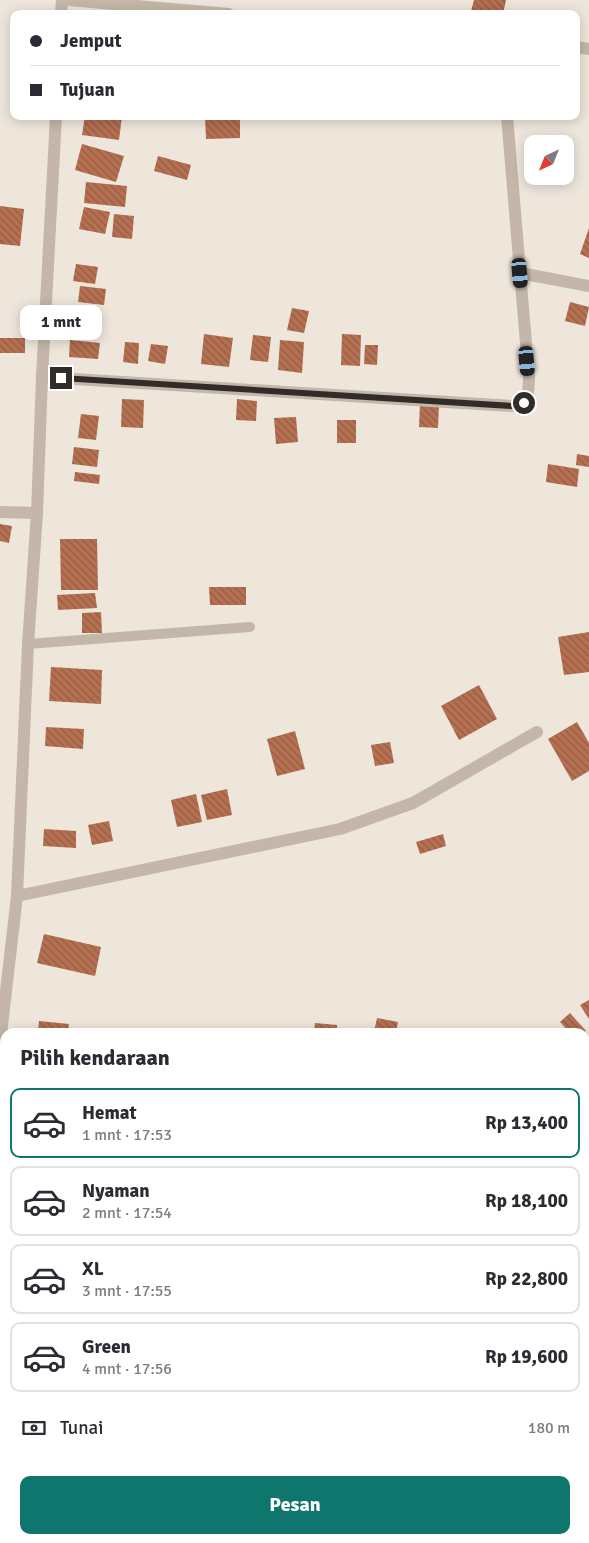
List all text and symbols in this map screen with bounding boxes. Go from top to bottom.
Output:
text: Jemput [60,29,122,53]
text: Tujuan [60,78,115,102]
north arrow [524,135,574,185]
map controls [524,135,574,185]
car [511,257,528,289]
callout: 1 mnt [20,306,102,340]
text: 1 mnt [41,312,81,332]
car [518,345,535,377]
route end [50,367,72,389]
route start [513,392,535,414]
text: Pilih kendaraan [20,1044,170,1071]
icon: car [22,1101,67,1146]
text: Hemat [82,1101,137,1125]
text: Rp 13,400 [485,1111,568,1135]
text: 1 mnt · 17:53 [82,1125,172,1145]
icon: car [22,1179,67,1224]
text: Nyaman [82,1179,150,1203]
text: Rp 18,100 [485,1189,568,1213]
text: 2 mnt · 17:54 [82,1203,172,1223]
icon: car [22,1257,67,1302]
text: XL [82,1257,104,1281]
text: Rp 22,800 [485,1267,568,1291]
text: 3 mnt · 17:55 [82,1281,172,1301]
icon: car [22,1335,67,1380]
text: Green [82,1335,131,1359]
text: Rp 19,600 [485,1345,568,1369]
text: 4 mnt · 17:56 [82,1359,172,1379]
icon: cash [20,1414,48,1442]
text: Tunai [60,1416,103,1440]
text: 180 m [528,1418,570,1438]
button: Pesan [20,1476,570,1534]

